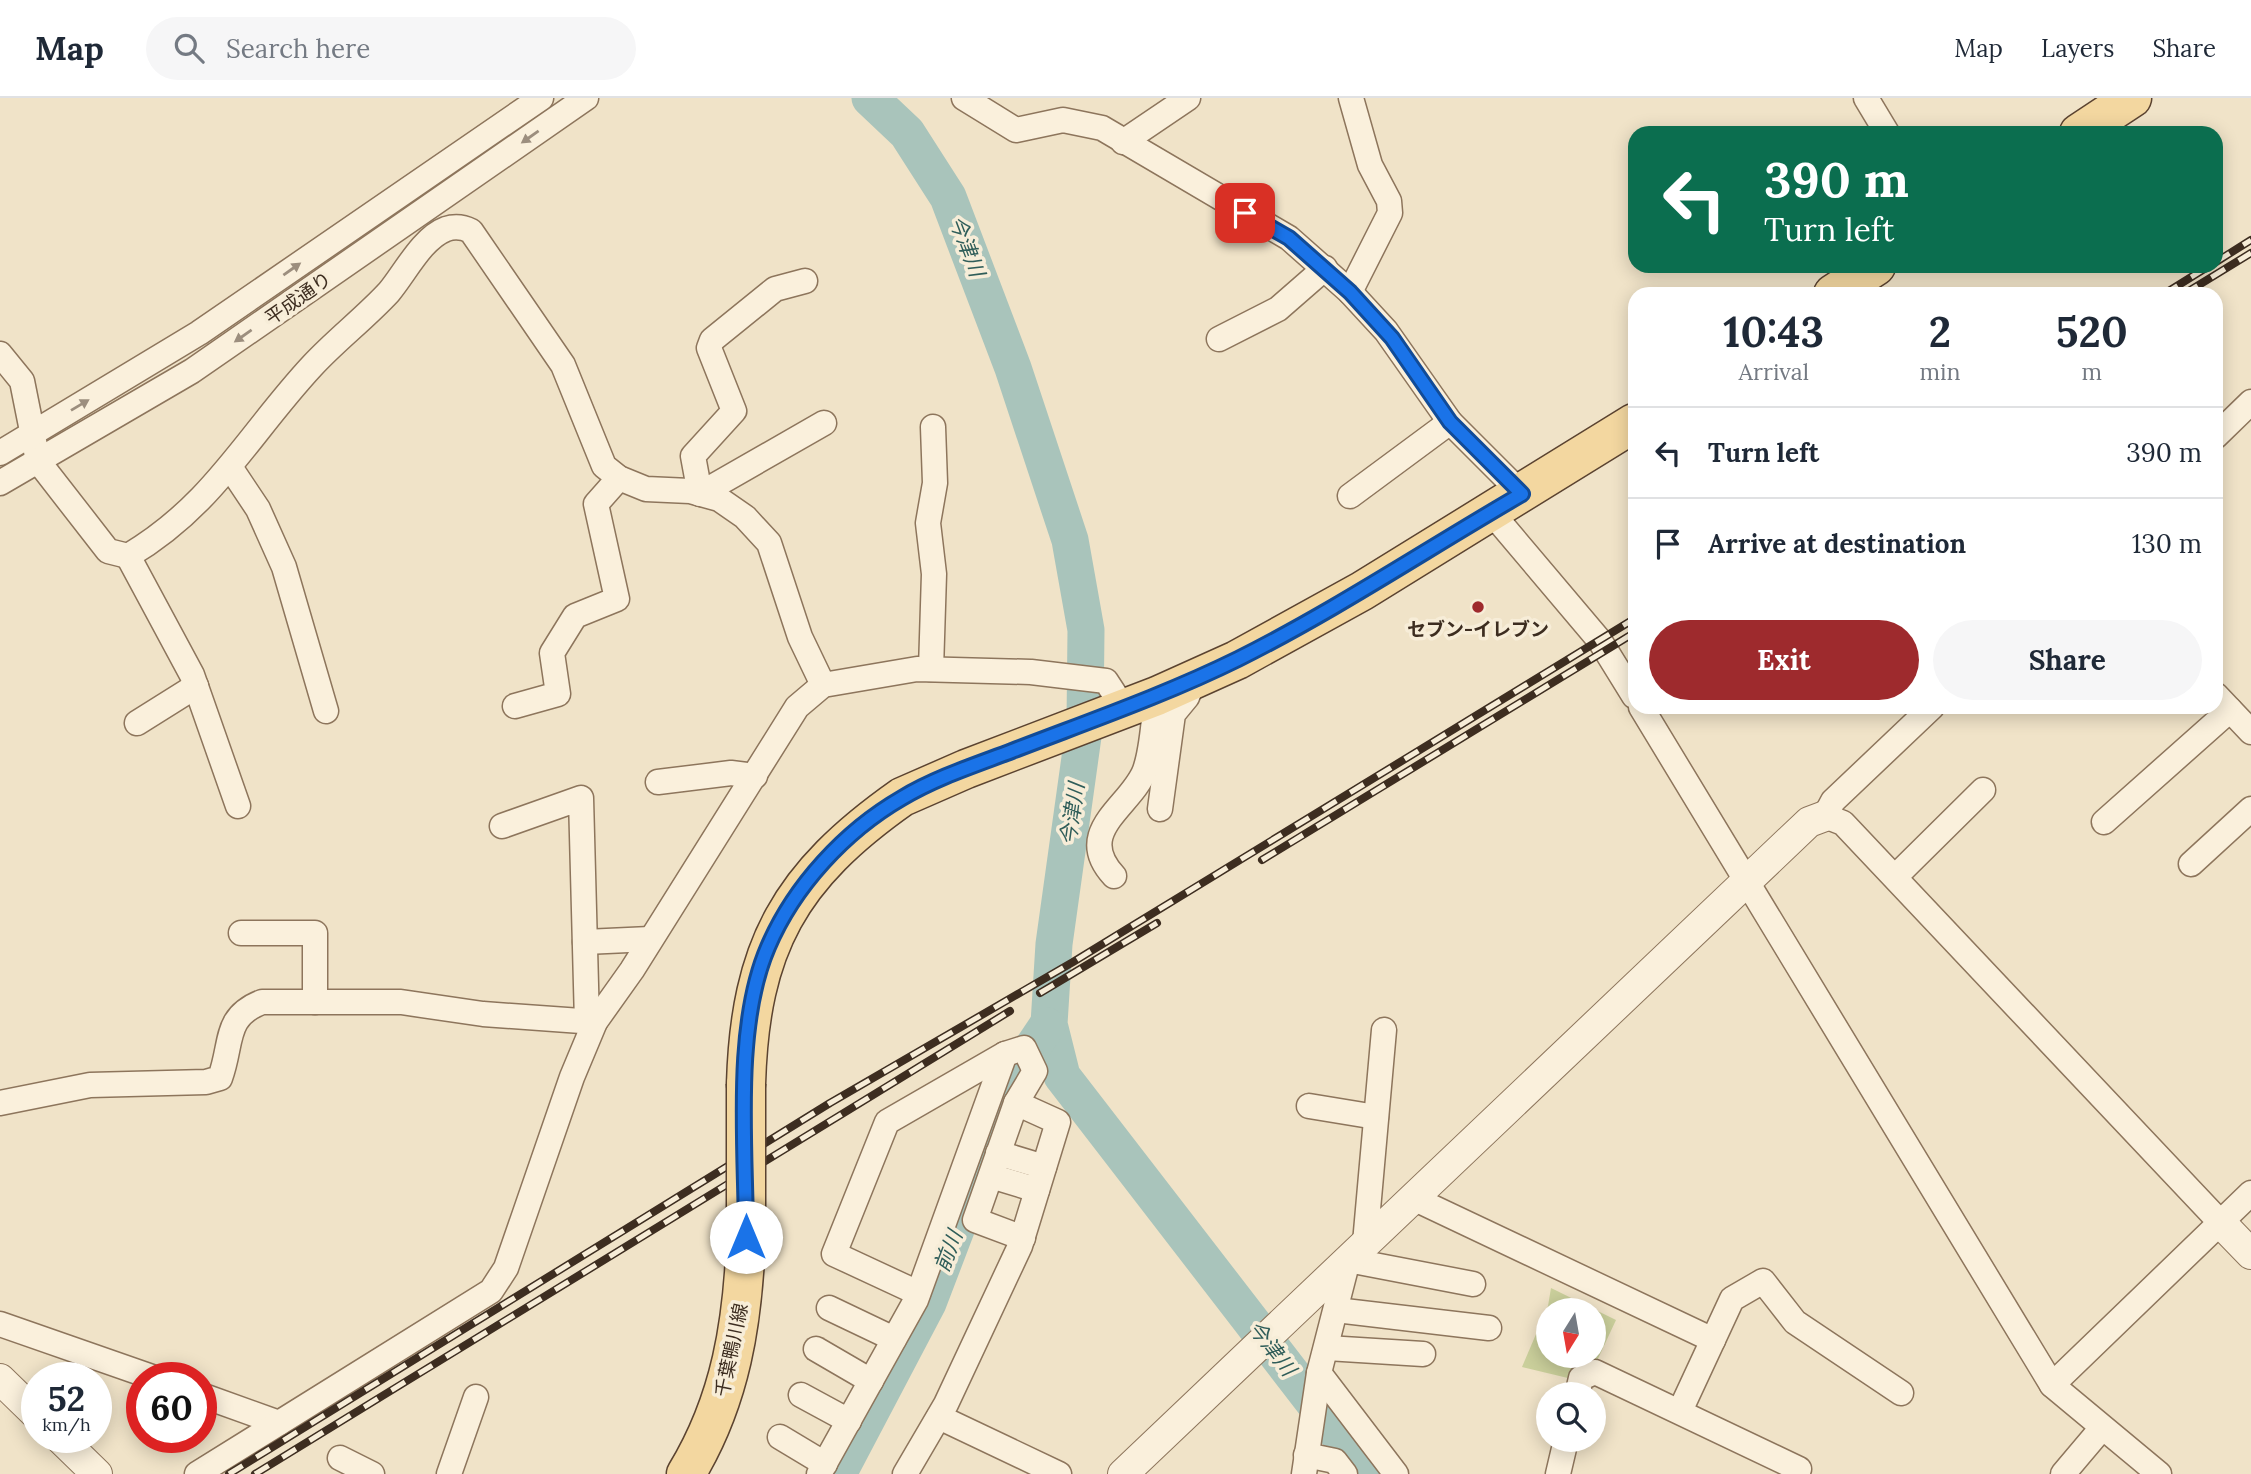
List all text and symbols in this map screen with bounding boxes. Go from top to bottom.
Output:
search box [146,17,636,80]
text: Map [35,27,104,69]
icon: search [170,29,208,67]
text: Search here [226,32,370,65]
text: Map [1954,33,2003,64]
text: Layers [2041,33,2114,64]
text: Share [2152,33,2216,64]
one-way arrow [521,130,539,144]
text: 390 m [1764,148,1909,210]
icon: left [1649,154,1740,245]
pin [1215,183,1275,243]
icon: arrive [1226,194,1264,232]
text: Turn left [1764,209,1894,250]
water label: 今津川 [943,212,992,282]
one-way arrow [283,262,301,276]
street label: 平成通り [260,266,336,330]
text: 10:43 [1723,305,1824,359]
text: 2 [1929,305,1951,359]
text: 520 [2056,305,2128,359]
one-way arrow [233,329,252,342]
text: Arrival [1739,357,1809,386]
text: min [1919,357,1960,386]
text: m [2081,357,2102,386]
one-way arrow [70,399,89,412]
icon: left [1649,434,1687,472]
text: Turn left [1708,436,1819,469]
text: 390 m [2126,436,2202,469]
icon: arrive [1649,525,1687,563]
text: Arrive at destination [1708,527,1966,560]
text: 130 m [2132,527,2202,560]
marker: セブン-イレブン [1470,599,1486,615]
place label: セブン-イレブン [1407,617,1549,641]
button: Exit [1649,620,1919,700]
button: Share [1933,620,2202,700]
water label: 今津川 [1054,779,1090,847]
position arrow [709,1200,783,1274]
water label: 前川 [928,1225,969,1275]
north arrow [1536,1298,1606,1368]
map controls [1536,1298,1606,1452]
street label: 千葉鴨川線 [709,1301,753,1399]
water label: 今津川 [1242,1315,1303,1383]
speed limit sign: 60 [126,1362,217,1453]
text: 52 [48,1376,85,1421]
button: search [1536,1382,1606,1452]
text: km/h [42,1413,91,1436]

